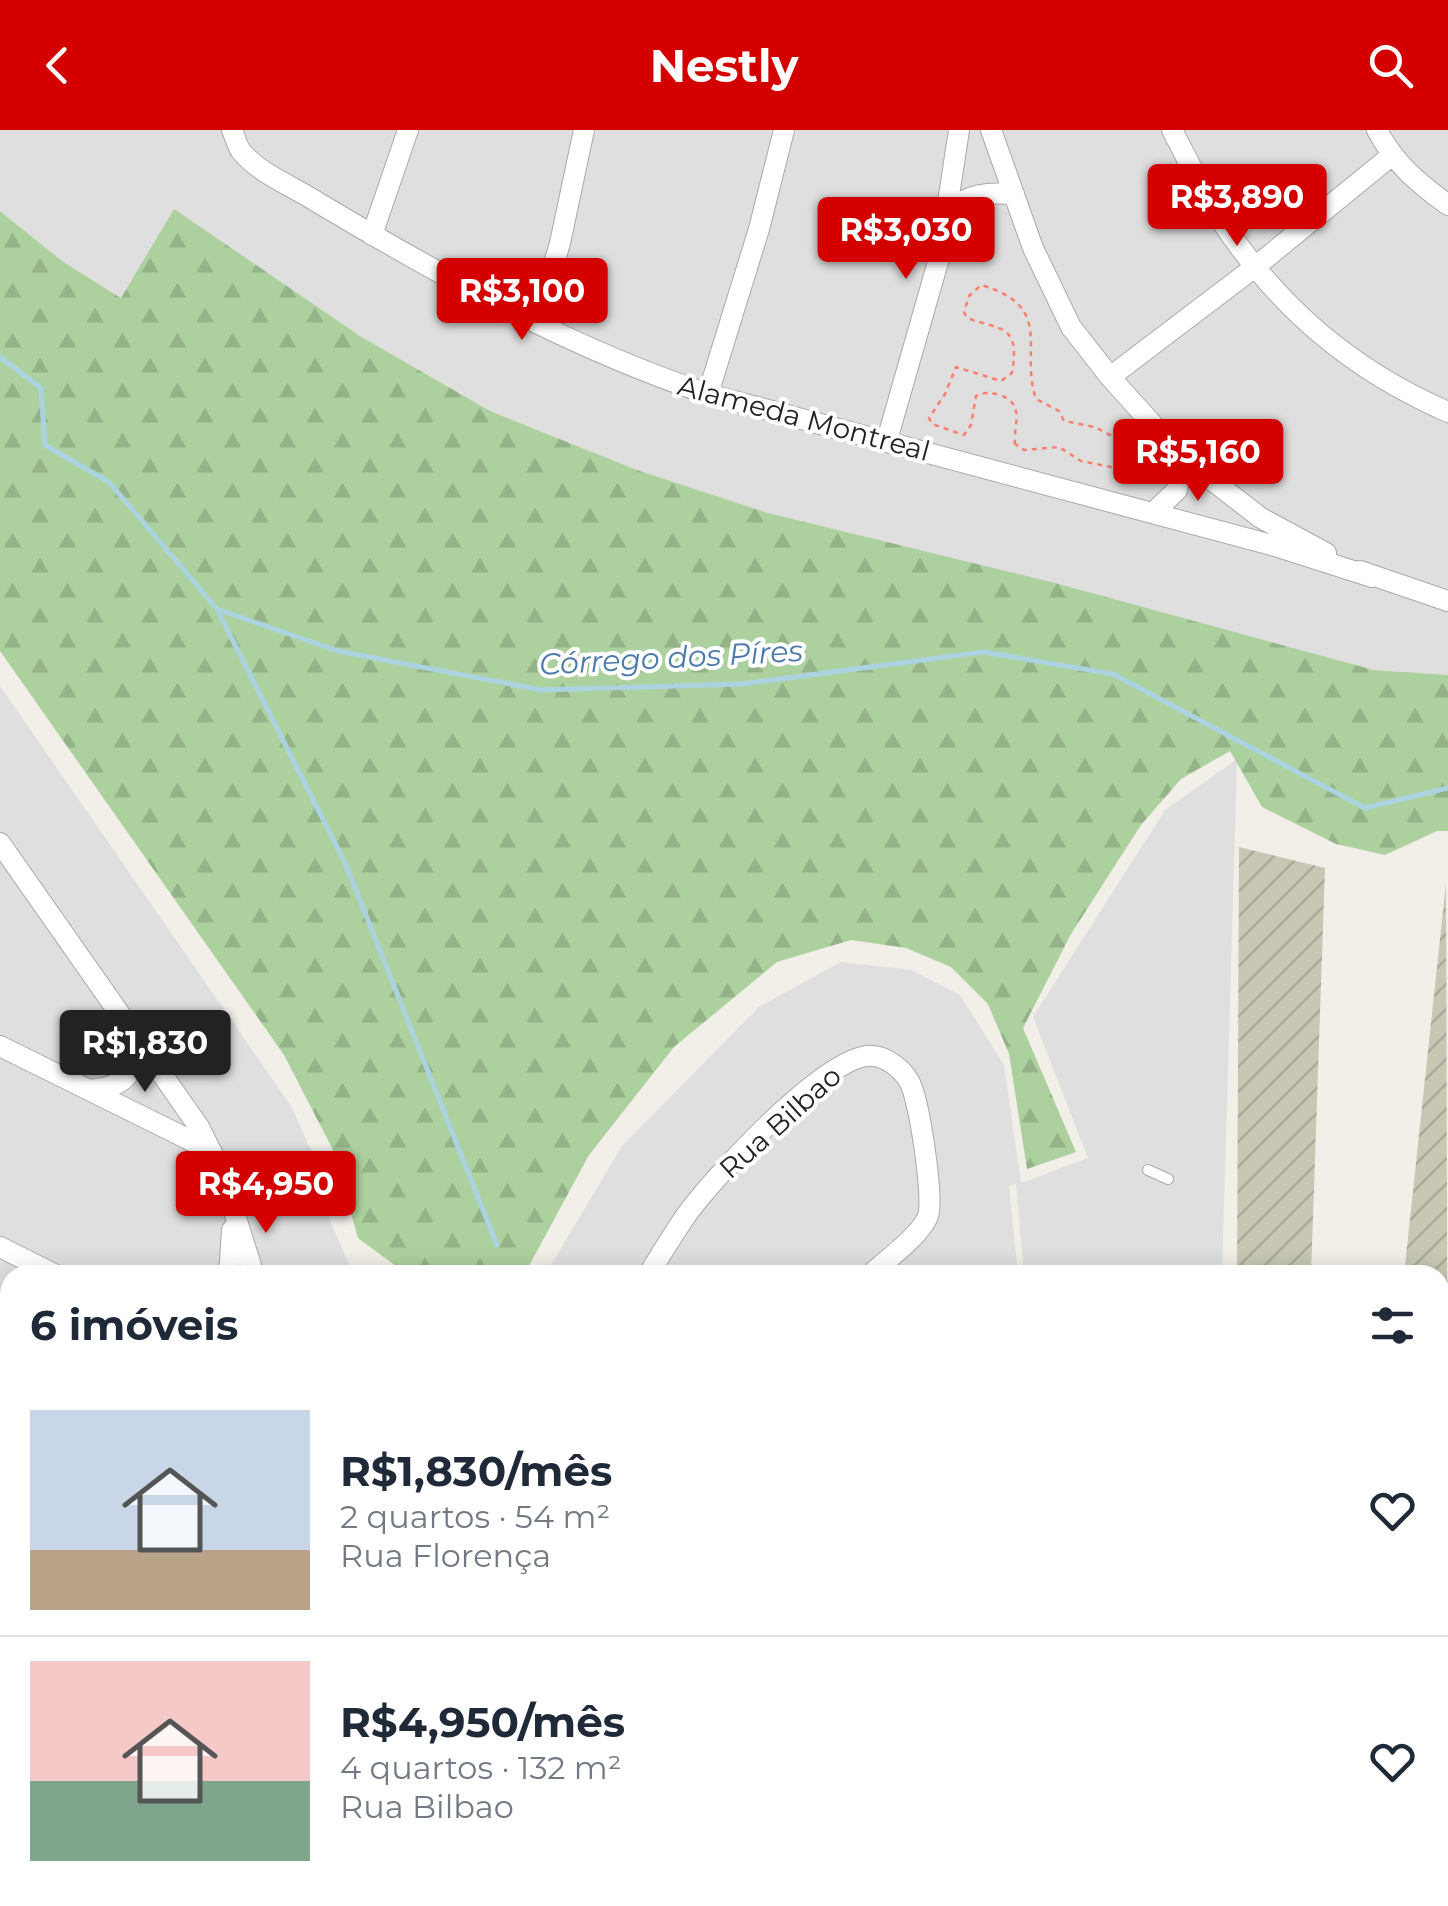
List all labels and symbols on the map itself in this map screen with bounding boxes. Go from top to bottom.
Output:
pin: R$3,890 [1145,164,1329,249]
pin: R$3,030 [814,197,998,282]
pin: R$3,100 [430,258,614,343]
street label: Alameda Montreal [674,368,934,468]
pin: R$5,160 [1106,419,1290,504]
water label: Córrego dos Píres [538,632,804,683]
pin: R$1,830 [53,1010,237,1095]
street label: Rua Bilbao [712,1058,848,1186]
pin: R$4,950 [174,1151,358,1236]

